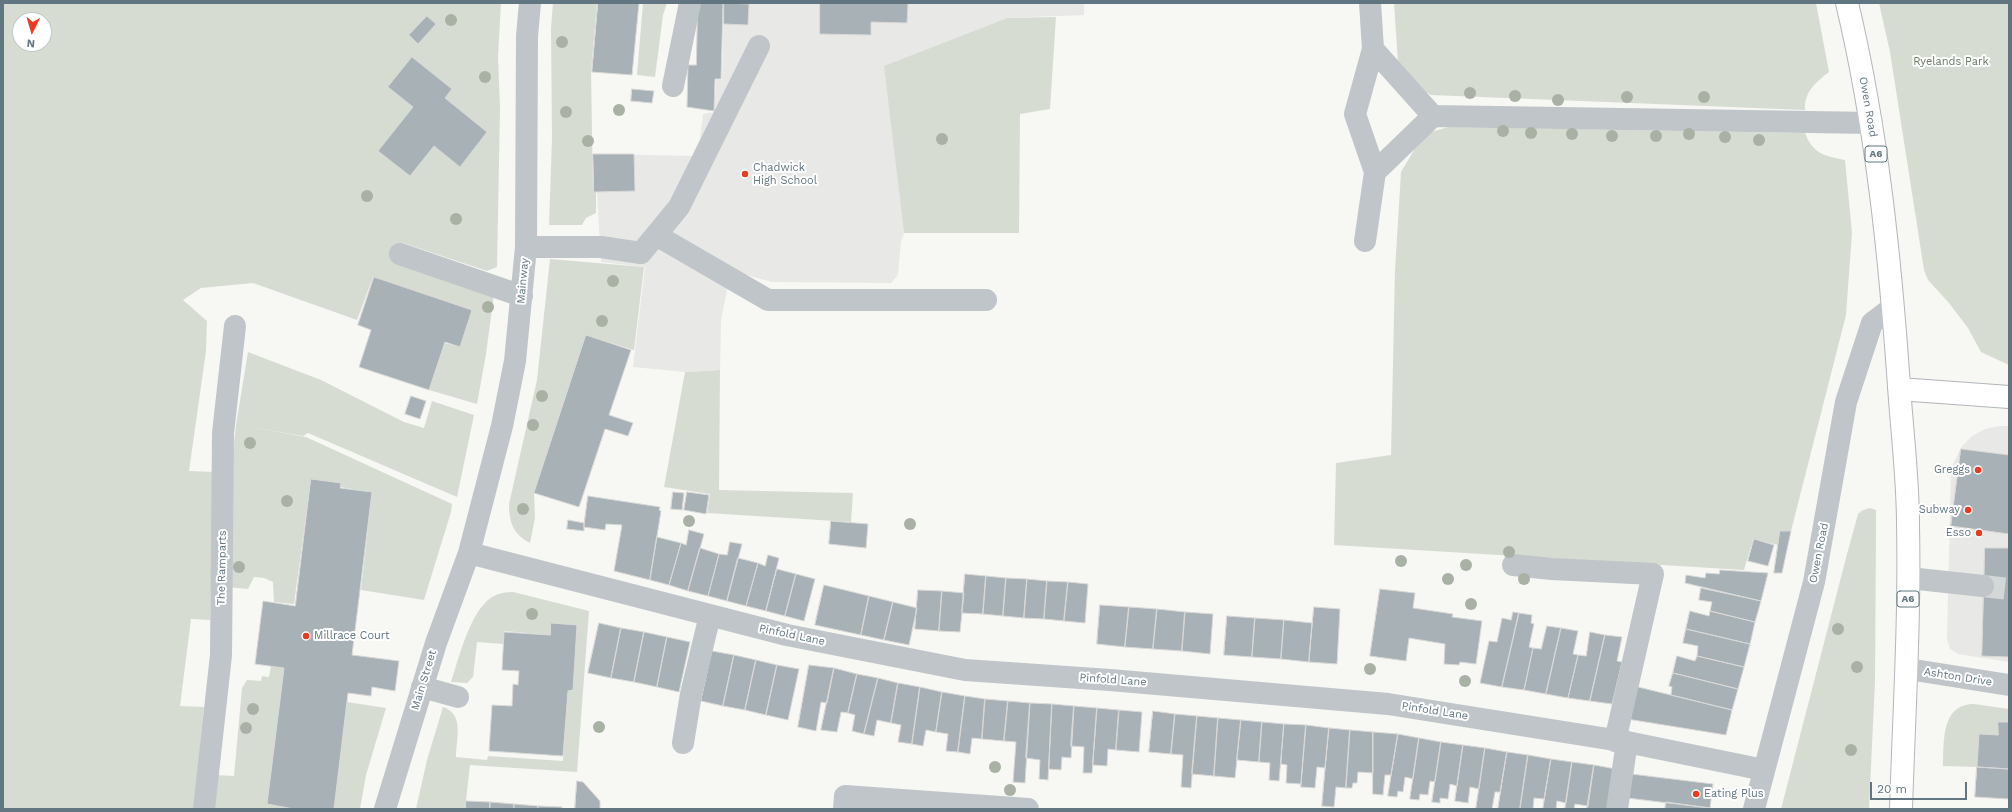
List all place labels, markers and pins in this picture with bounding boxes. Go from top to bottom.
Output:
place label: Chadwick High School [753,161,817,187]
marker: Chadwick High School [740,169,750,179]
place label: Greggs [1934,463,1970,477]
marker: Greggs [1973,465,1983,475]
place label: Subway [1919,503,1960,517]
marker: Subway [1963,505,1973,515]
place label: Esso [1946,526,1971,540]
marker: Esso [1974,528,1984,538]
place label: Millrace Court [314,629,390,643]
marker: Millrace Court [301,631,311,641]
place label: Eating Plus [1704,787,1764,801]
marker: Eating Plus [1691,789,1701,799]

